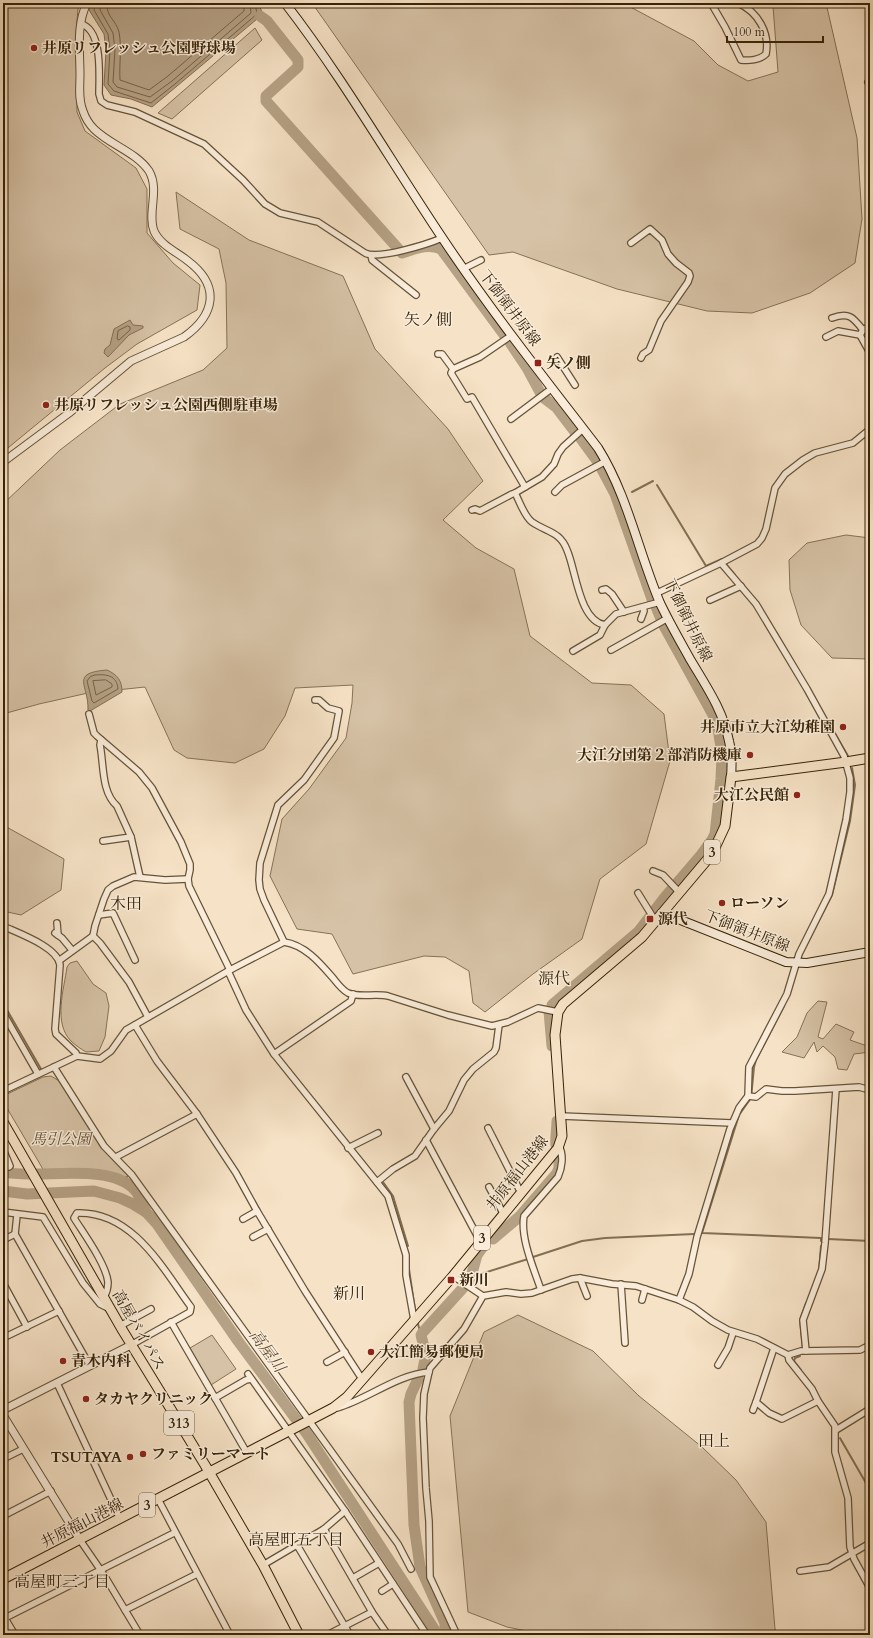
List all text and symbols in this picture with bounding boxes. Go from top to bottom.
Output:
scale bar [727,18,823,44]
text: 100 m [733,24,766,40]
place label: 井原リフレッシュ公園野球場 [42,38,236,58]
marker: 井原リフレッシュ公園野球場 [29,43,39,53]
street label: 下御領井原線 [475,266,545,350]
district label: 矢ノ側 [404,309,452,331]
place label: 矢ノ側 [546,353,591,373]
marker: 矢ノ側 [533,358,543,368]
place label: 井原リフレッシュ公園西側駐車場 [54,395,278,415]
marker: 井原リフレッシュ公園西側駐車場 [41,400,51,410]
street label: 下御領井原線 [659,575,717,665]
place label: 井原市立大江幼稚園 [700,717,835,737]
marker: 井原市立大江幼稚園 [838,722,848,732]
place label: 大江分団第２部消防機庫 [577,745,742,765]
marker: 大江分団第２部消防機庫 [745,750,755,760]
place label: 大江公民館 [714,785,789,805]
marker: 大江公民館 [792,790,802,800]
road number: 3 [704,840,720,864]
district label: 木田 [110,893,142,915]
place label: ローソン [730,893,789,913]
marker: ローソン [717,898,727,908]
street label: 下御領井原線 [701,906,793,956]
place label: 源代 [658,909,688,929]
marker: 源代 [645,914,655,924]
district label: 源代 [538,968,570,990]
park label: 馬引公園 [31,1129,94,1149]
street label: 井原福山港線 [481,1131,553,1215]
road number: 3 [474,1226,490,1250]
place label: 新川 [459,1270,489,1290]
marker: 新川 [446,1275,456,1285]
district label: 新川 [333,1283,365,1305]
street label: 高屋バイパス [108,1286,170,1374]
water label: 高屋川 [244,1325,291,1378]
place label: 大江簡易郵便局 [379,1342,484,1362]
marker: 大江簡易郵便局 [366,1347,376,1357]
place label: 青木内科 [71,1351,131,1371]
marker: 青木内科 [58,1356,68,1366]
place label: タカヤクリニック [94,1389,213,1409]
marker: タカヤクリニック [81,1394,91,1404]
road number: 313 [164,1411,194,1435]
district label: 田上 [698,1430,730,1452]
place label: ファミリーマート [151,1444,271,1464]
place label: TSUTAYA [51,1447,123,1467]
marker: ファミリーマート [138,1449,148,1459]
marker: TSUTAYA [125,1452,135,1462]
road number: 3 [139,1493,155,1517]
street label: 井原福山港線 [37,1494,127,1552]
district label: 高屋町五丁目 [248,1529,344,1551]
district label: 高屋町三丁目 [14,1571,110,1593]

